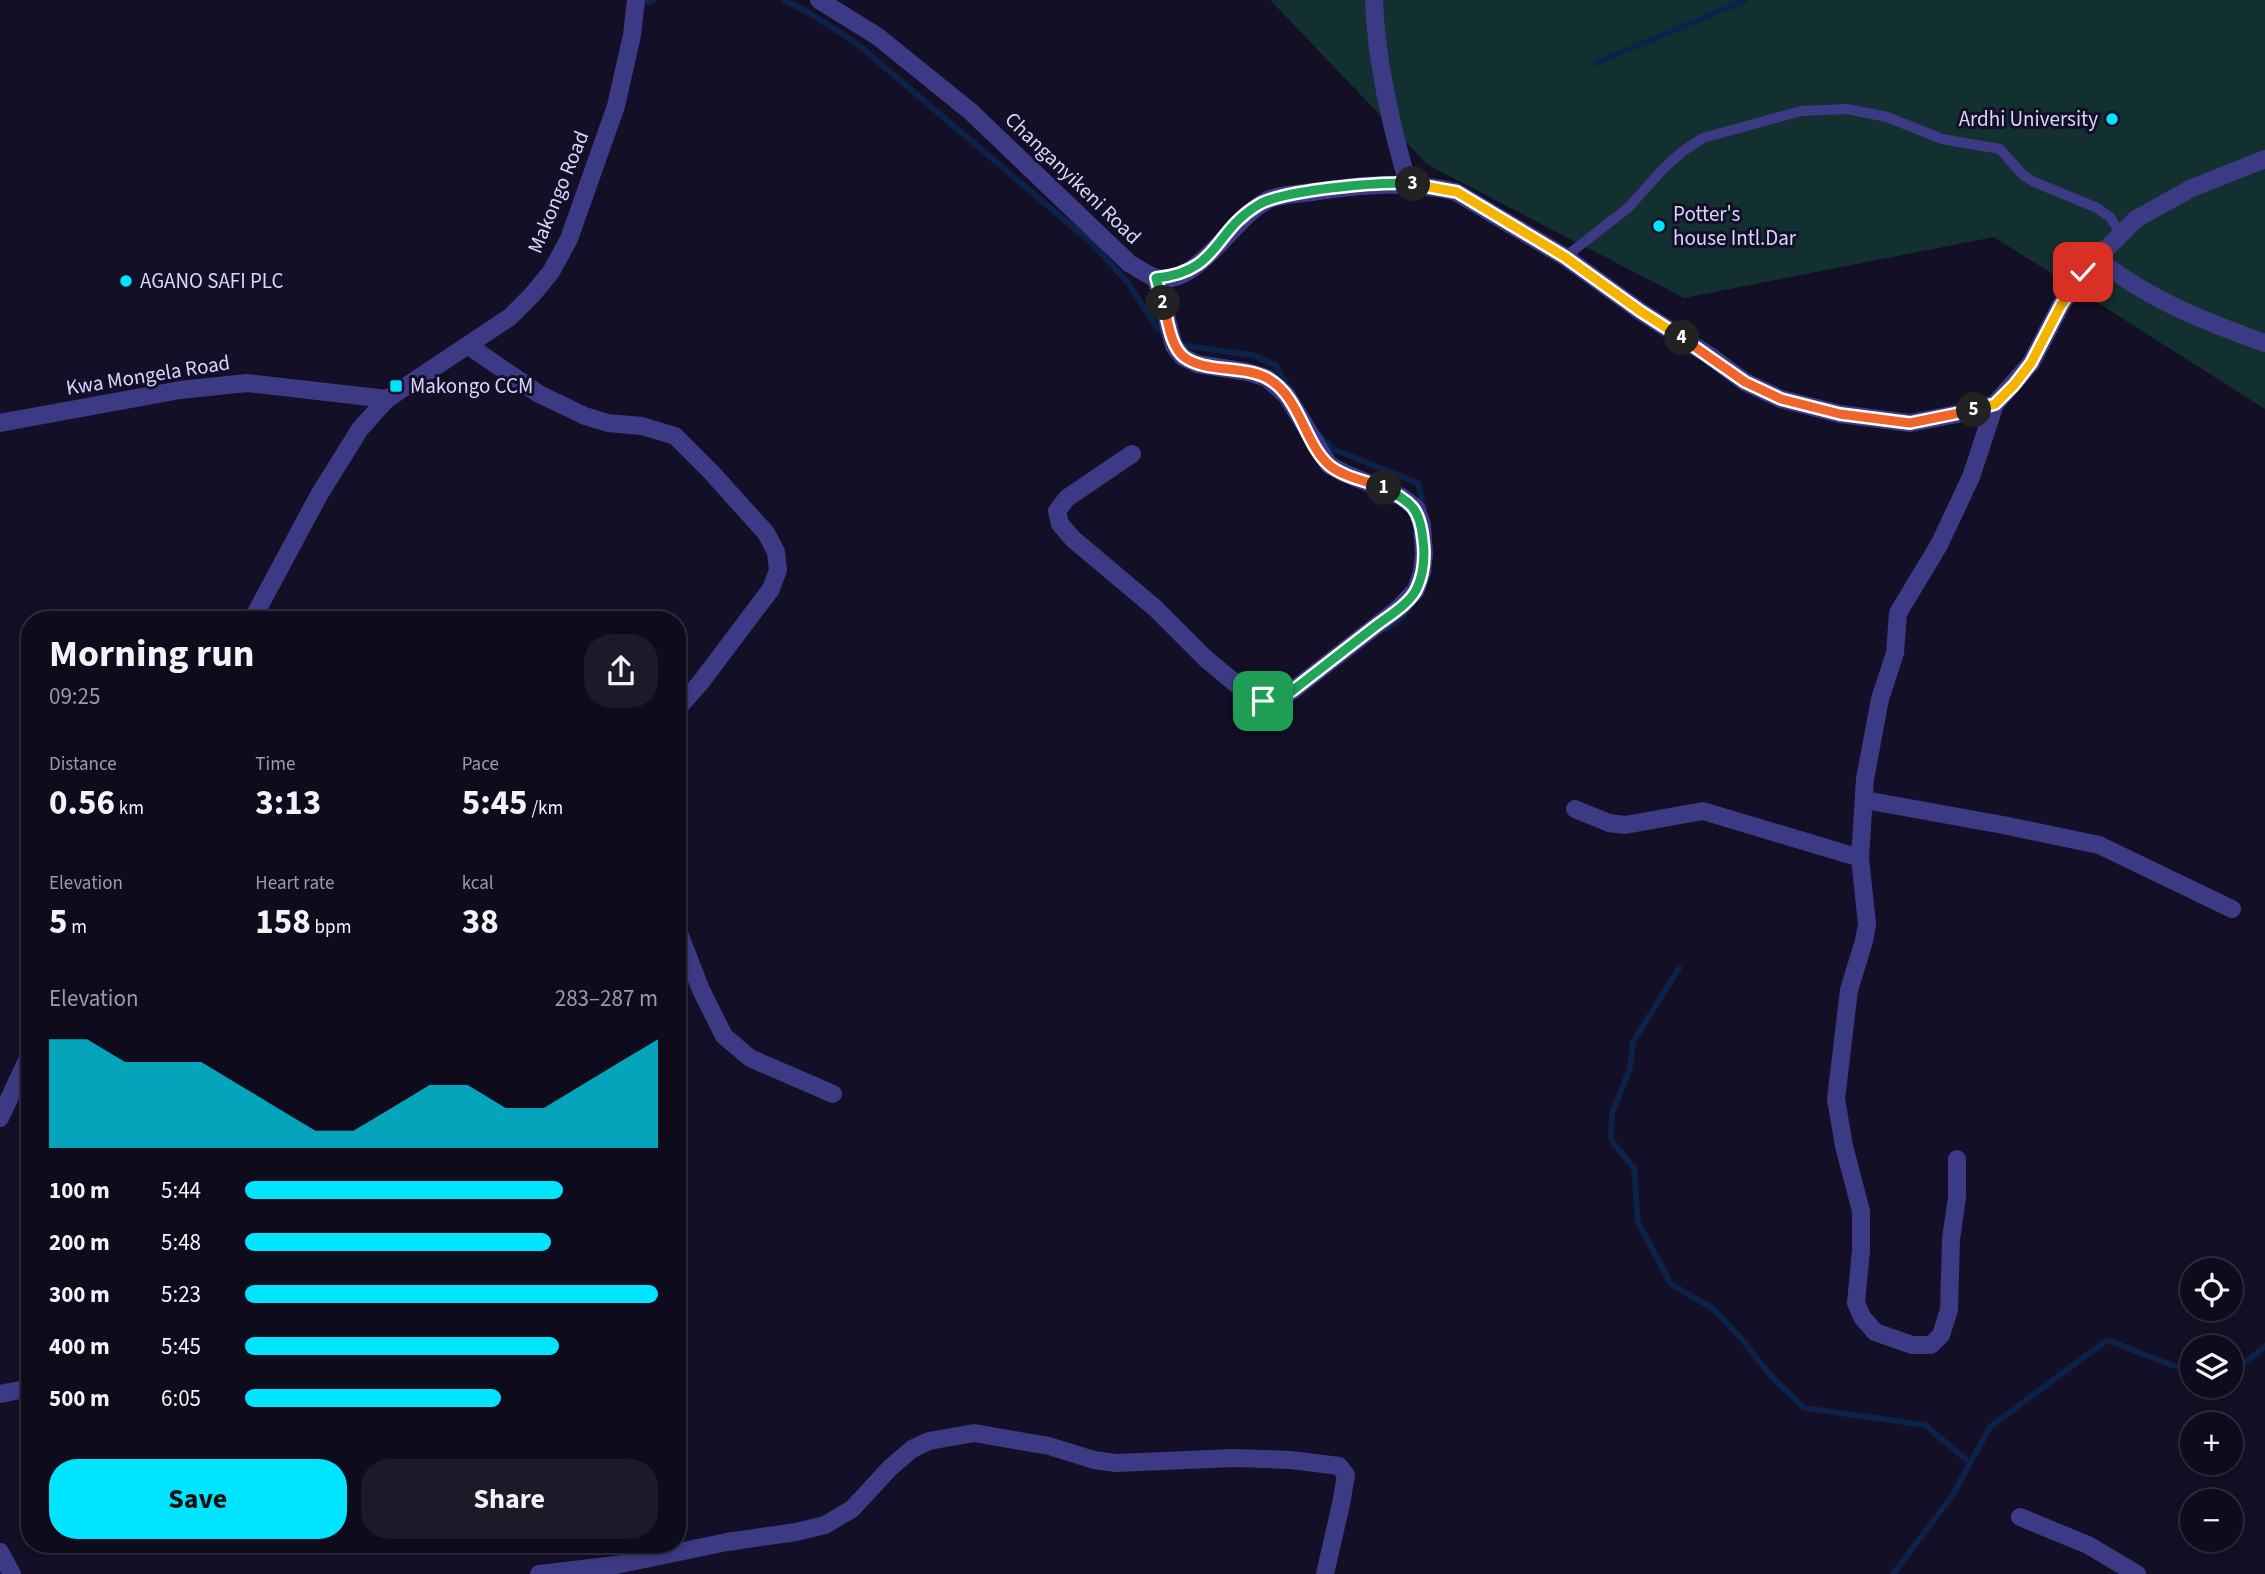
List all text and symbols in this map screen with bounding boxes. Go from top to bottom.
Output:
place label: Ardhi University [1959,104,2098,134]
street label: Changanyikeni Road [998,105,1148,251]
marker: Ardhi University [2104,111,2120,127]
street label: Makongo Road [520,126,596,258]
pin: 3 [1396,166,1430,202]
text: 3 [1407,170,1418,197]
place label: Potter's house Intl.Dar [1673,199,1797,253]
marker: Potter's house Intl.Dar [1651,218,1667,234]
pin [2053,242,2113,302]
icon: check [2064,253,2102,291]
place label: AGANO SAFI PLC [140,266,283,296]
marker: AGANO SAFI PLC [118,273,134,289]
pin: 2 [1146,286,1180,320]
text: 2 [1157,289,1168,316]
pin: 4 [1664,320,1700,356]
text: 4 [1676,324,1687,351]
street label: Kwa Mongela Road [64,347,232,403]
place label: Makongo CCM [410,371,533,401]
marker: Makongo CCM [388,378,404,394]
pin: 5 [1956,392,1992,428]
text: 5 [1968,396,1979,423]
pin: 1 [1366,470,1402,505]
text: 1 [1378,474,1389,501]
text: Morning run [49,627,254,681]
button: share [584,634,658,708]
pin [1233,671,1293,731]
text: 09:25 [49,680,100,713]
icon: arrive [1244,682,1282,720]
text: Distance [49,751,117,778]
text: Time [255,751,295,778]
text: Pace [462,751,499,778]
text: 0.56 [49,778,115,828]
text: 3:13 [255,778,321,828]
text: 5:45 [462,778,528,828]
text: km [115,795,144,822]
text: /km [528,795,563,822]
text: Elevation [49,870,123,897]
text: Heart rate [255,870,334,897]
text: kcal [462,870,494,897]
text: 5 [49,897,67,947]
text: 158 [255,897,311,947]
text: 38 [462,897,499,947]
text: m [67,914,87,941]
text: bpm [311,914,351,941]
text: Elevation [49,982,139,1015]
text: 283–287 m [555,982,658,1015]
text: 100 m [49,1174,110,1207]
text: 5:44 [161,1174,201,1207]
text: 200 m [49,1226,110,1259]
text: 5:48 [161,1226,201,1259]
map controls [2180,1258,2243,1552]
button: locate [2180,1258,2243,1321]
text: 300 m [49,1278,110,1311]
text: 5:23 [161,1278,201,1311]
text: 400 m [49,1330,110,1363]
text: 5:45 [161,1330,201,1363]
button: layers [2180,1335,2243,1398]
text: 500 m [49,1382,110,1415]
text: 6:05 [161,1382,201,1415]
button: + [2180,1412,2243,1475]
button: Save [49,1459,347,1539]
button: Share [361,1459,658,1539]
button: − [2180,1489,2243,1552]

